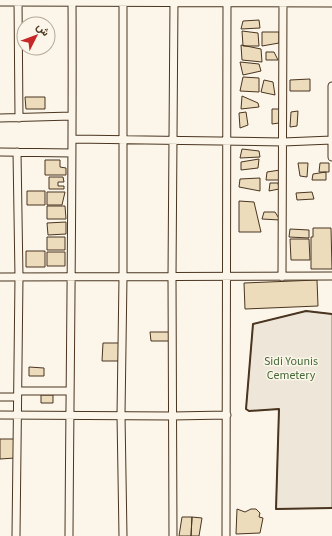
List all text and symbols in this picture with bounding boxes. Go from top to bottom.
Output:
north arrow [16,16,56,56]
text: ش [33,20,53,40]
park label: Sidi Younis Cemetery [264,353,318,384]

